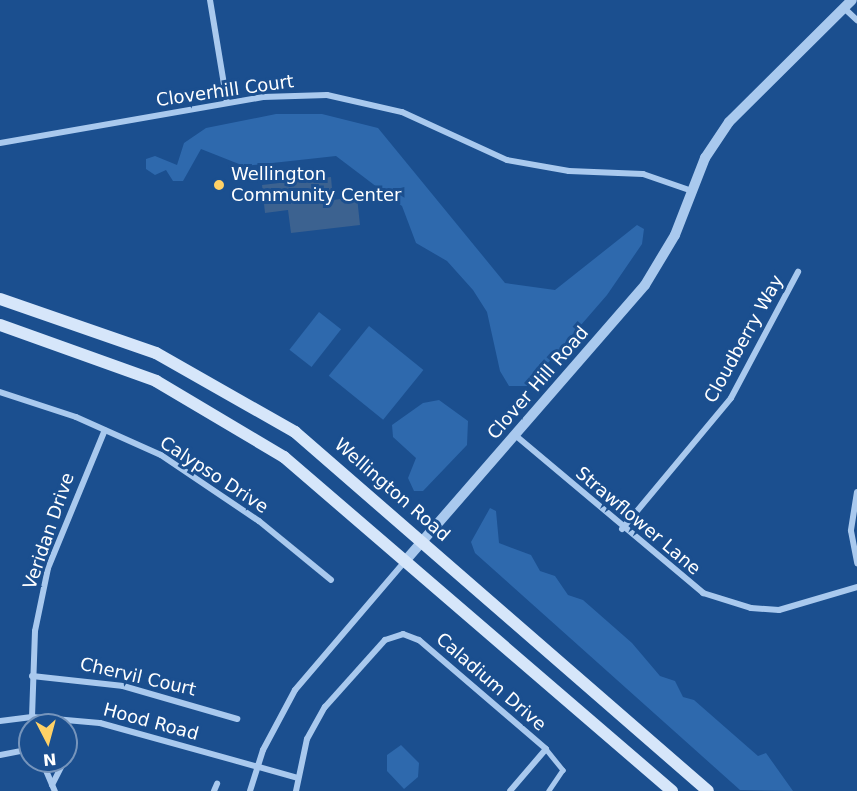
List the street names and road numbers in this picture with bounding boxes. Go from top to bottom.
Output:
street label: Cloverhill Court [155,71,295,111]
street label: Cloudberry Way [700,271,788,407]
street label: Clover Hill Road [483,322,593,444]
street label: Calypso Drive [156,432,272,518]
street label: Wellington Road [330,434,454,546]
street label: Strawflower Lane [571,462,705,580]
street label: Veridan Drive [19,470,79,592]
street label: Caladium Drive [432,628,550,736]
street label: Chervil Court [78,653,198,701]
street label: Hood Road [101,699,201,745]

